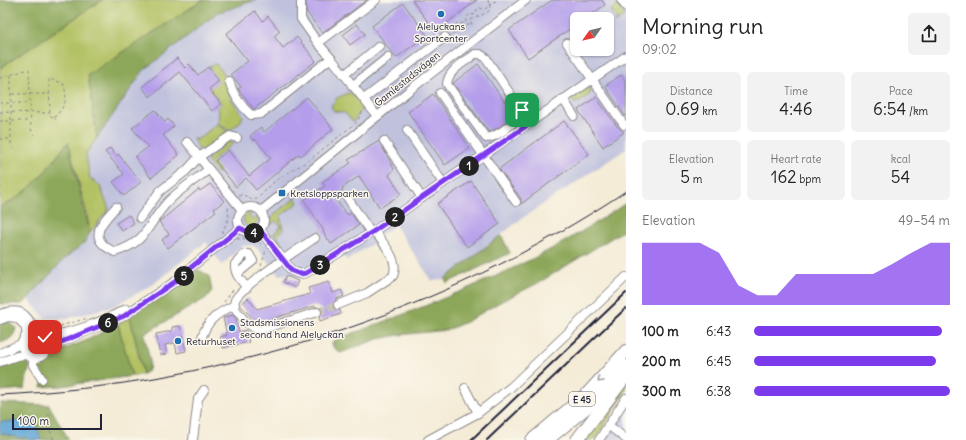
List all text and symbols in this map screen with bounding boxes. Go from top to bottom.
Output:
marker: Alelyckans Sportcenter [436,9,446,19]
north arrow [570,12,614,56]
map controls [570,12,614,56]
text: Morning run [642,12,764,40]
button: share [908,13,950,55]
place label: Alelyckans Sportcenter [414,20,468,45]
text: 09:02 [642,41,677,58]
street label: Gamlestadsvägen [372,48,443,109]
text: Distance [670,84,713,98]
text: Time [784,84,808,98]
text: Pace [889,84,913,98]
pin [505,93,539,127]
text: 0.69 [665,98,700,120]
text: 4:46 [779,98,813,120]
text: 6:54 [873,98,906,120]
icon: arrive [511,99,533,121]
text: km [700,104,717,118]
text: /km [906,104,928,118]
text: Elevation [669,152,714,166]
text: Heart rate [770,152,822,166]
text: kcal [891,152,911,166]
pin: 1 [459,156,479,176]
text: 1 [467,159,471,173]
text: 5 [680,166,690,188]
text: 162 [771,166,797,188]
text: 54 [891,166,910,188]
text: m [690,172,702,186]
text: bpm [797,172,821,186]
place label: Kretsloppsparken [290,187,369,200]
marker: Kretsloppsparken [277,188,287,198]
pin: 2 [385,207,405,227]
text: 2 [392,210,398,224]
text: Elevation [642,212,695,229]
text: 49–54 m [898,212,950,229]
pin: 4 [244,223,264,243]
text: 4 [251,226,257,240]
pin: 3 [310,255,330,275]
text: 3 [317,258,323,272]
pin: 5 [174,266,194,286]
text: 5 [181,269,187,283]
pin: 6 [98,313,118,333]
text: 6 [105,316,111,330]
place label: Stadsmissionens second hand Alelyckan [240,316,344,341]
pin [28,320,62,354]
marker: Stadsmissionens second hand Alelyckan [227,323,237,333]
text: 100 m [642,323,679,340]
text: 6:43 [706,323,731,340]
icon: check [34,326,56,348]
place label: Returhuset [186,335,236,348]
marker: Returhuset [173,336,183,346]
text: 200 m [642,353,681,370]
text: 6:45 [706,353,731,370]
one-way arrow [597,375,605,383]
text: 300 m [642,383,681,400]
text: 6:38 [706,383,731,400]
road number: E 45 [569,392,595,406]
scale bar [12,412,102,431]
text: 100 m [18,414,49,428]

